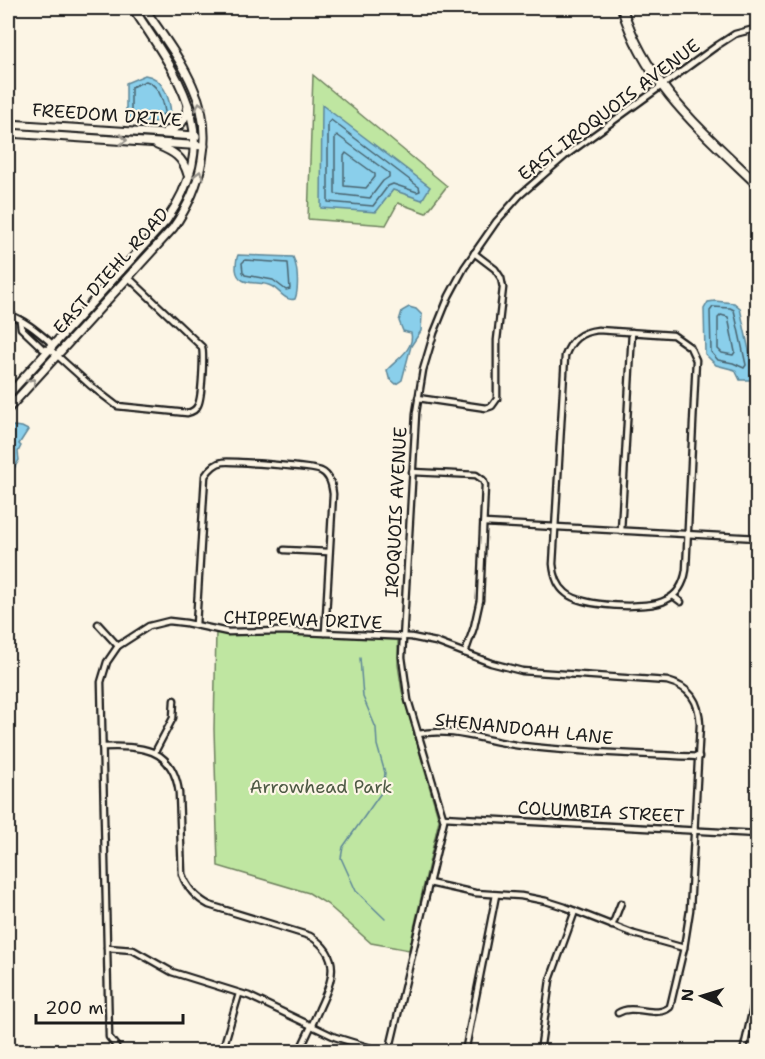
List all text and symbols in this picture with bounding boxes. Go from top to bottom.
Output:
street label: EAST IROQUOIS AVENUE [513,34,705,186]
street label: FREEDOM DRIVE [31,98,183,132]
one-way arrow [195,101,207,112]
one-way arrow [118,134,127,147]
one-way arrow [191,170,204,180]
street label: EAST DIEHL ROAD [48,203,174,339]
one-way arrow [25,378,36,388]
street label: IROQUOIS AVENUE [380,426,412,598]
street label: CHIPPEWA DRIVE [223,605,383,635]
street label: SHENANDOAH LANE [434,708,614,750]
park label: Arrowhead Park [250,775,392,799]
street label: COLUMBIA STREET [517,796,685,828]
north arrow [672,966,732,1026]
scale bar [36,987,183,1025]
text: N [677,988,698,1002]
text: 200 m [45,996,104,1020]

